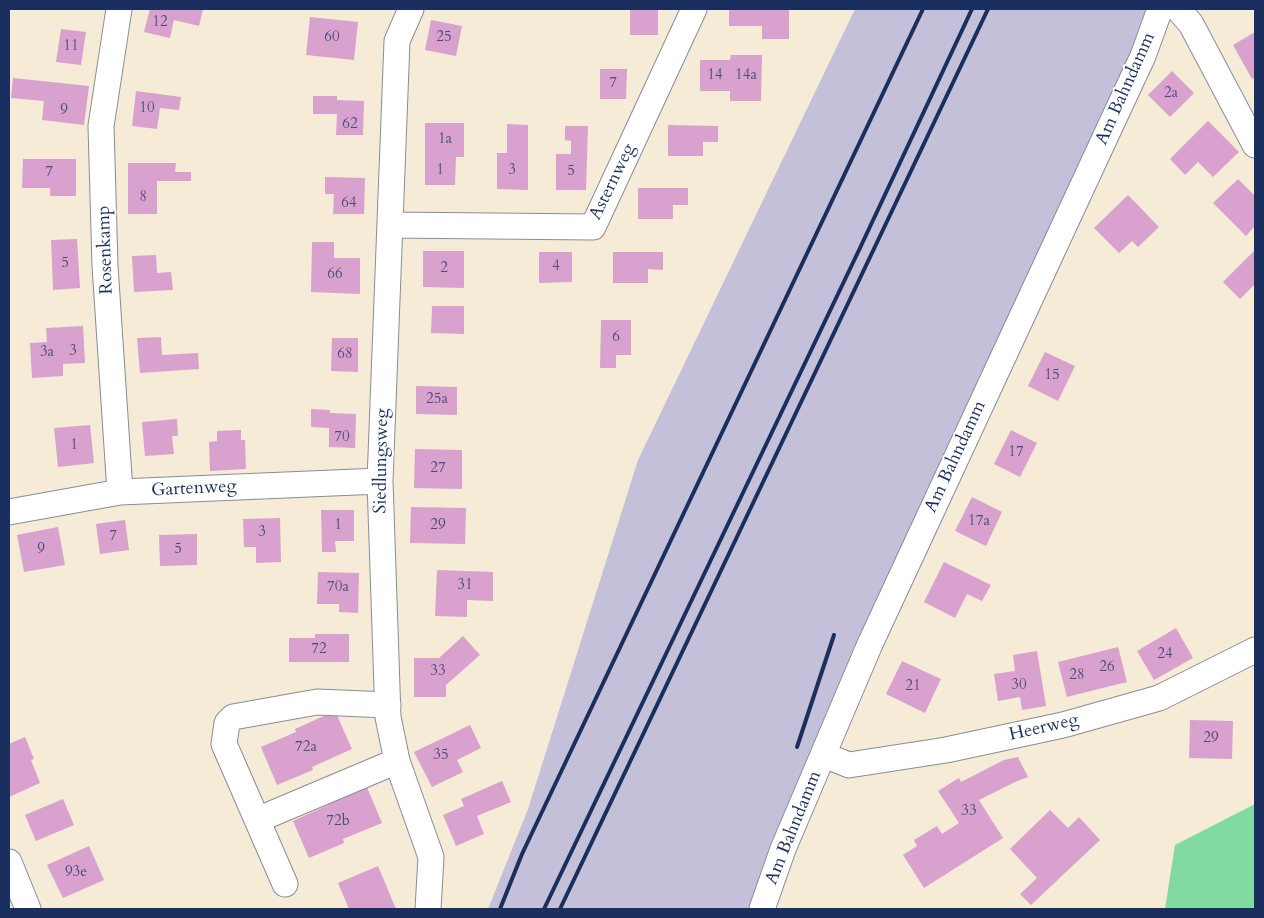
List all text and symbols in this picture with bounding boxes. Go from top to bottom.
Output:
house number: 12 [152,14,168,32]
house number: 60 [324,29,340,47]
house number: 25 [436,29,452,47]
street label: Am Bahndamm [1092,29,1160,149]
house number: 11 [63,38,79,56]
house number: 14 [707,67,723,85]
house number: 14a [735,67,757,85]
house number: 7 [609,75,617,93]
house number: 2a [1164,85,1178,103]
house number: 10 [139,100,155,118]
house number: 9 [60,102,68,120]
house number: 62 [342,116,358,134]
house number: 1a [438,131,452,149]
street label: Asternweg [585,140,641,224]
house number: 1 [436,162,444,180]
house number: 3 [508,162,516,180]
house number: 5 [567,163,575,181]
house number: 7 [45,164,53,182]
house number: 8 [139,189,147,207]
house number: 64 [341,195,357,213]
street label: Rosenkamp [94,205,118,295]
house number: 5 [61,255,69,273]
house number: 4 [552,258,560,276]
house number: 2 [440,260,448,278]
house number: 66 [327,266,343,284]
house number: 6 [612,329,620,347]
house number: 3 [69,343,77,361]
house number: 3a [40,344,54,362]
house number: 68 [337,346,353,364]
house number: 15 [1044,367,1060,385]
house number: 25a [426,391,448,409]
street label: Am Bahndamm [921,398,991,516]
street label: Siedlungsweg [370,408,394,514]
house number: 70 [334,429,350,447]
house number: 1 [70,437,78,455]
house number: 17 [1008,444,1024,462]
house number: 27 [430,460,446,478]
street label: Gartenweg [151,476,237,502]
house number: 17a [968,513,990,531]
house number: 1 [334,517,342,535]
house number: 29 [430,517,446,535]
house number: 3 [258,524,266,542]
house number: 7 [109,528,117,546]
house number: 9 [37,541,45,559]
house number: 5 [174,541,182,559]
house number: 31 [457,577,473,595]
house number: 70a [327,579,349,597]
house number: 72 [311,641,327,659]
house number: 24 [1157,646,1173,664]
house number: 26 [1099,659,1115,677]
house number: 33 [430,663,446,681]
house number: 28 [1069,667,1085,685]
house number: 30 [1011,677,1027,695]
house number: 21 [905,678,921,696]
street label: Heerweg [1007,710,1081,746]
house number: 29 [1203,730,1219,748]
house number: 72a [295,739,317,757]
house number: 35 [433,747,449,765]
street label: Am Bahndamm [761,768,827,888]
house number: 33 [961,803,977,821]
house number: 72b [326,813,350,831]
house number: 93e [65,864,87,882]

